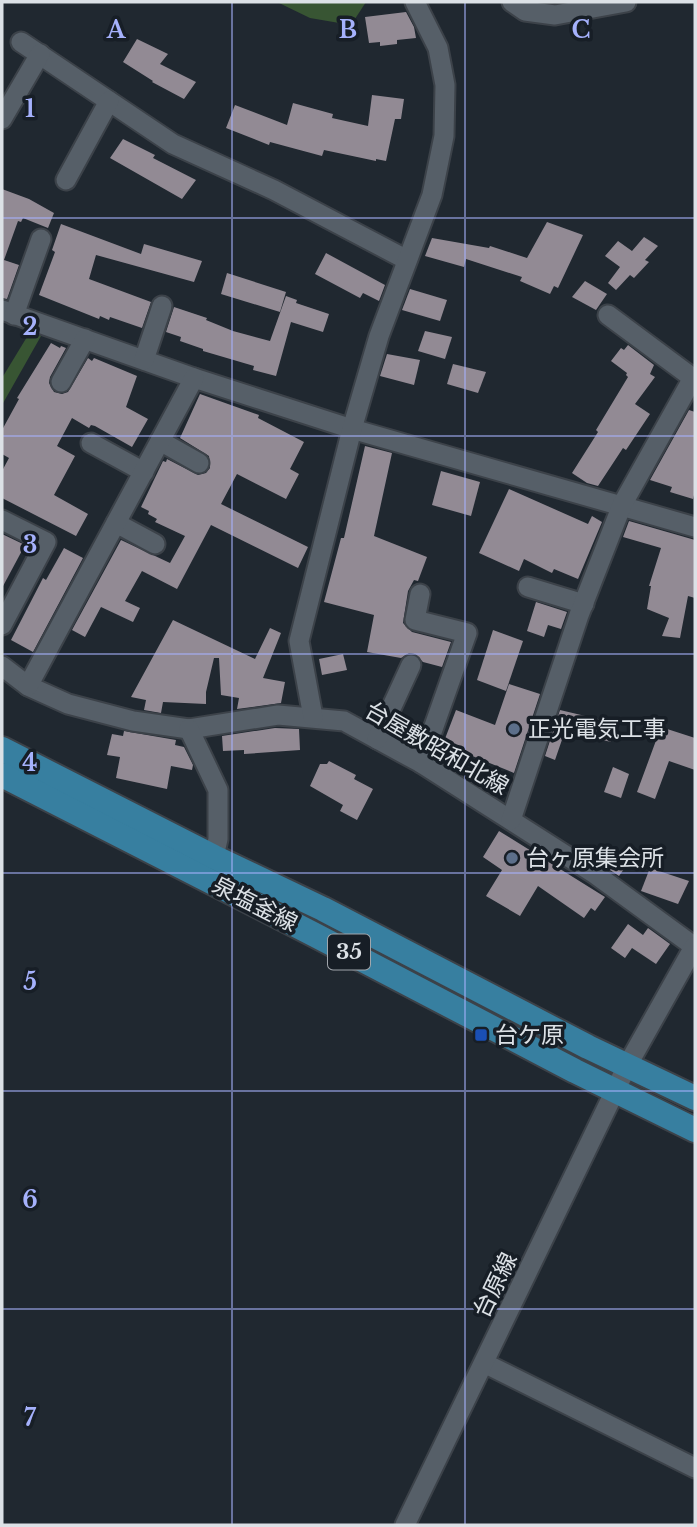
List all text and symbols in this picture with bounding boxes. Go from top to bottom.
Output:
text: A [106,16,127,44]
text: B [339,16,357,44]
text: C [572,16,590,44]
text: 1 [25,95,35,123]
text: 2 [23,313,37,341]
text: 3 [23,531,37,559]
street label: 台屋敷昭和北線 [360,696,514,800]
place label: 正光電気工事 [528,715,666,743]
marker: 正光電気工事 [506,721,522,737]
text: 4 [22,749,38,777]
place label: 台ヶ原集会所 [526,844,664,872]
marker: 台ヶ原集会所 [504,850,520,866]
street label: 泉塩釜線 [208,871,302,937]
road number: 35 [328,934,370,970]
text: 5 [23,968,37,996]
place label: 台ケ原 [495,1021,564,1049]
marker: 台ケ原 [473,1027,489,1043]
text: 6 [22,1186,38,1214]
street label: 台原線 [467,1248,523,1322]
text: 7 [24,1404,37,1432]

